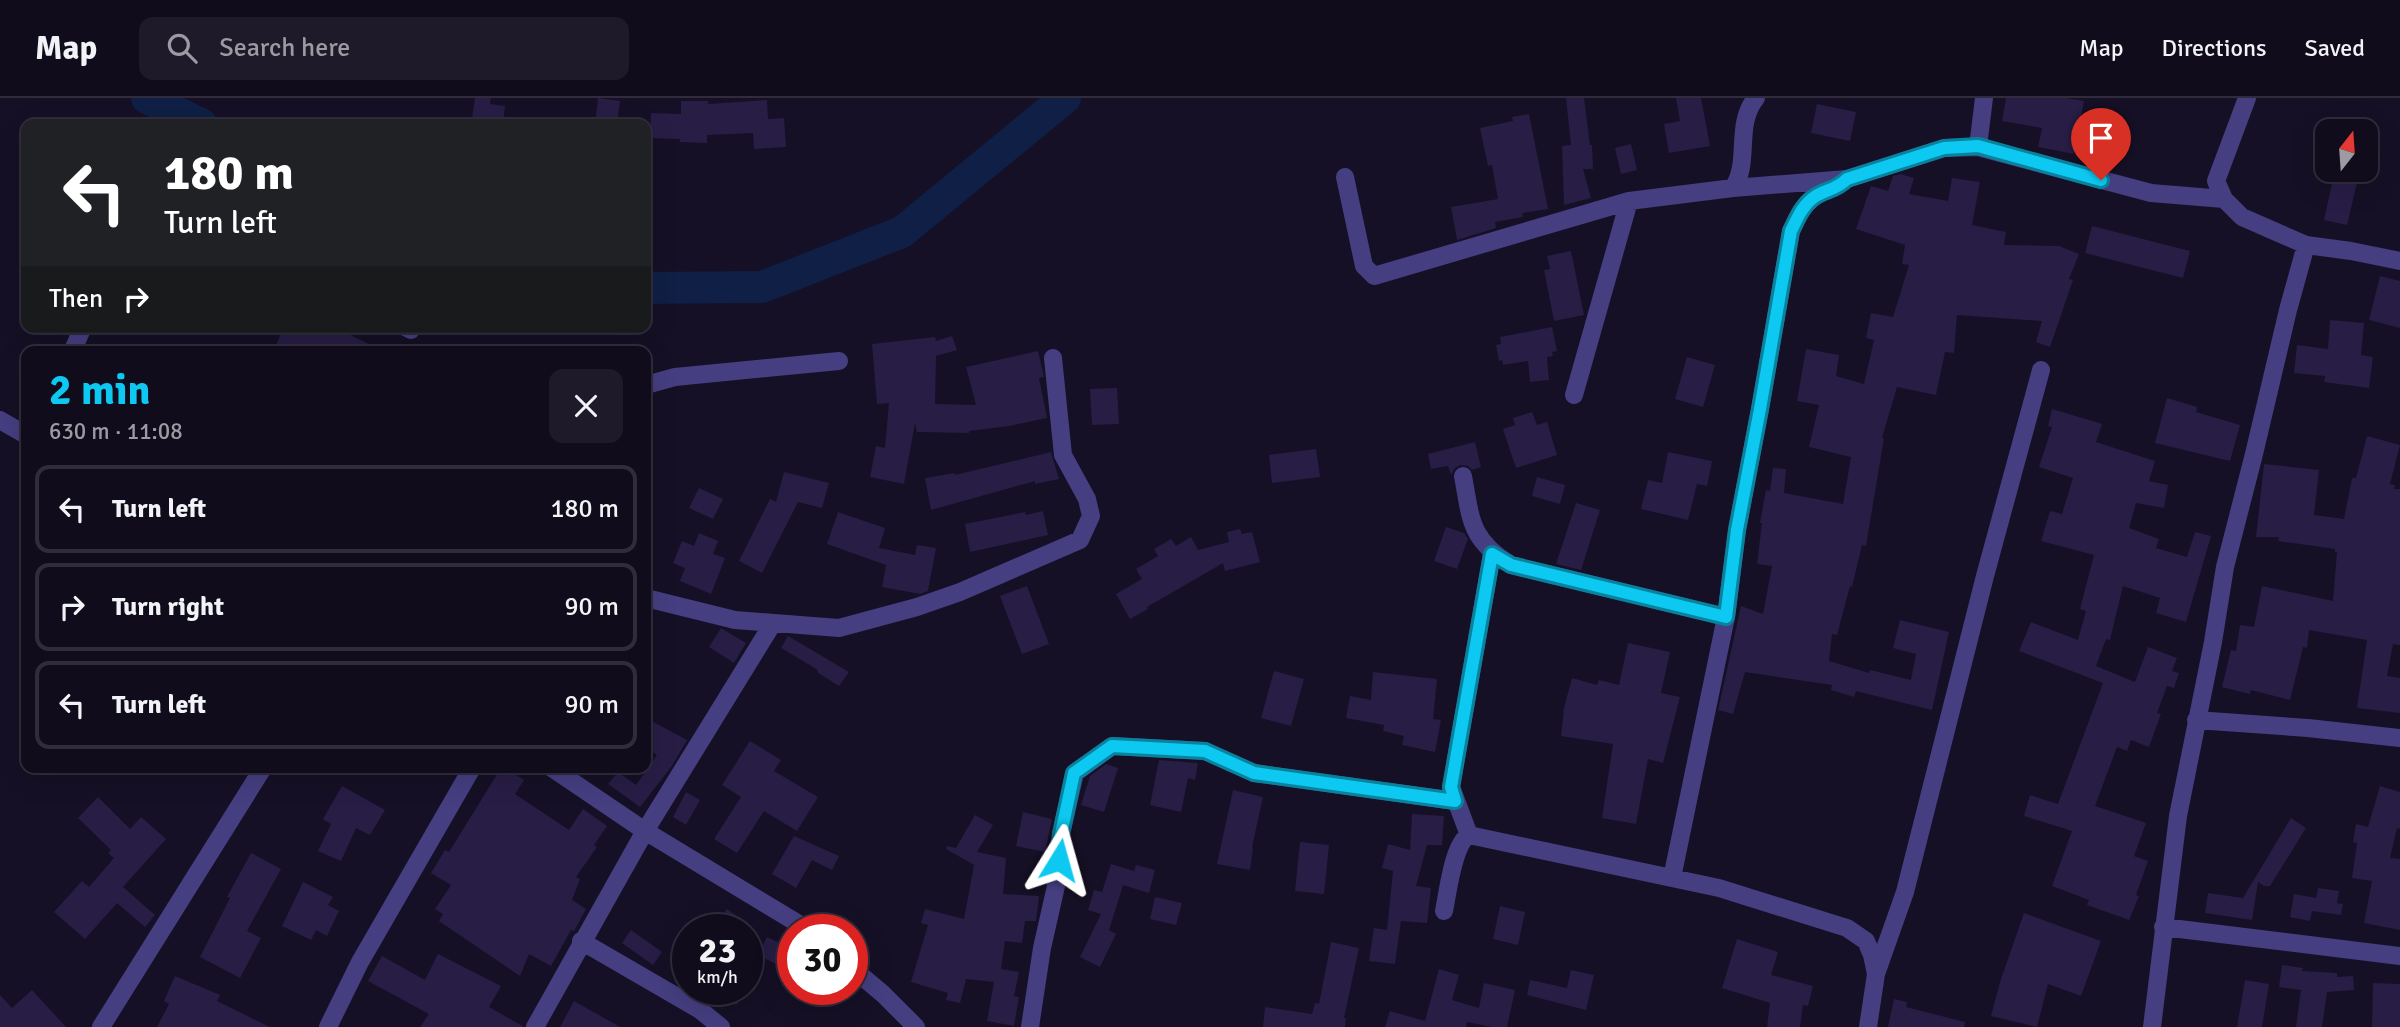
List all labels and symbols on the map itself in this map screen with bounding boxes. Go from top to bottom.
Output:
pin [2071,108,2131,180]
north arrow [2315,119,2378,182]
position arrow [1022,823,1096,897]
speed limit sign: 30 [777,914,868,1005]

